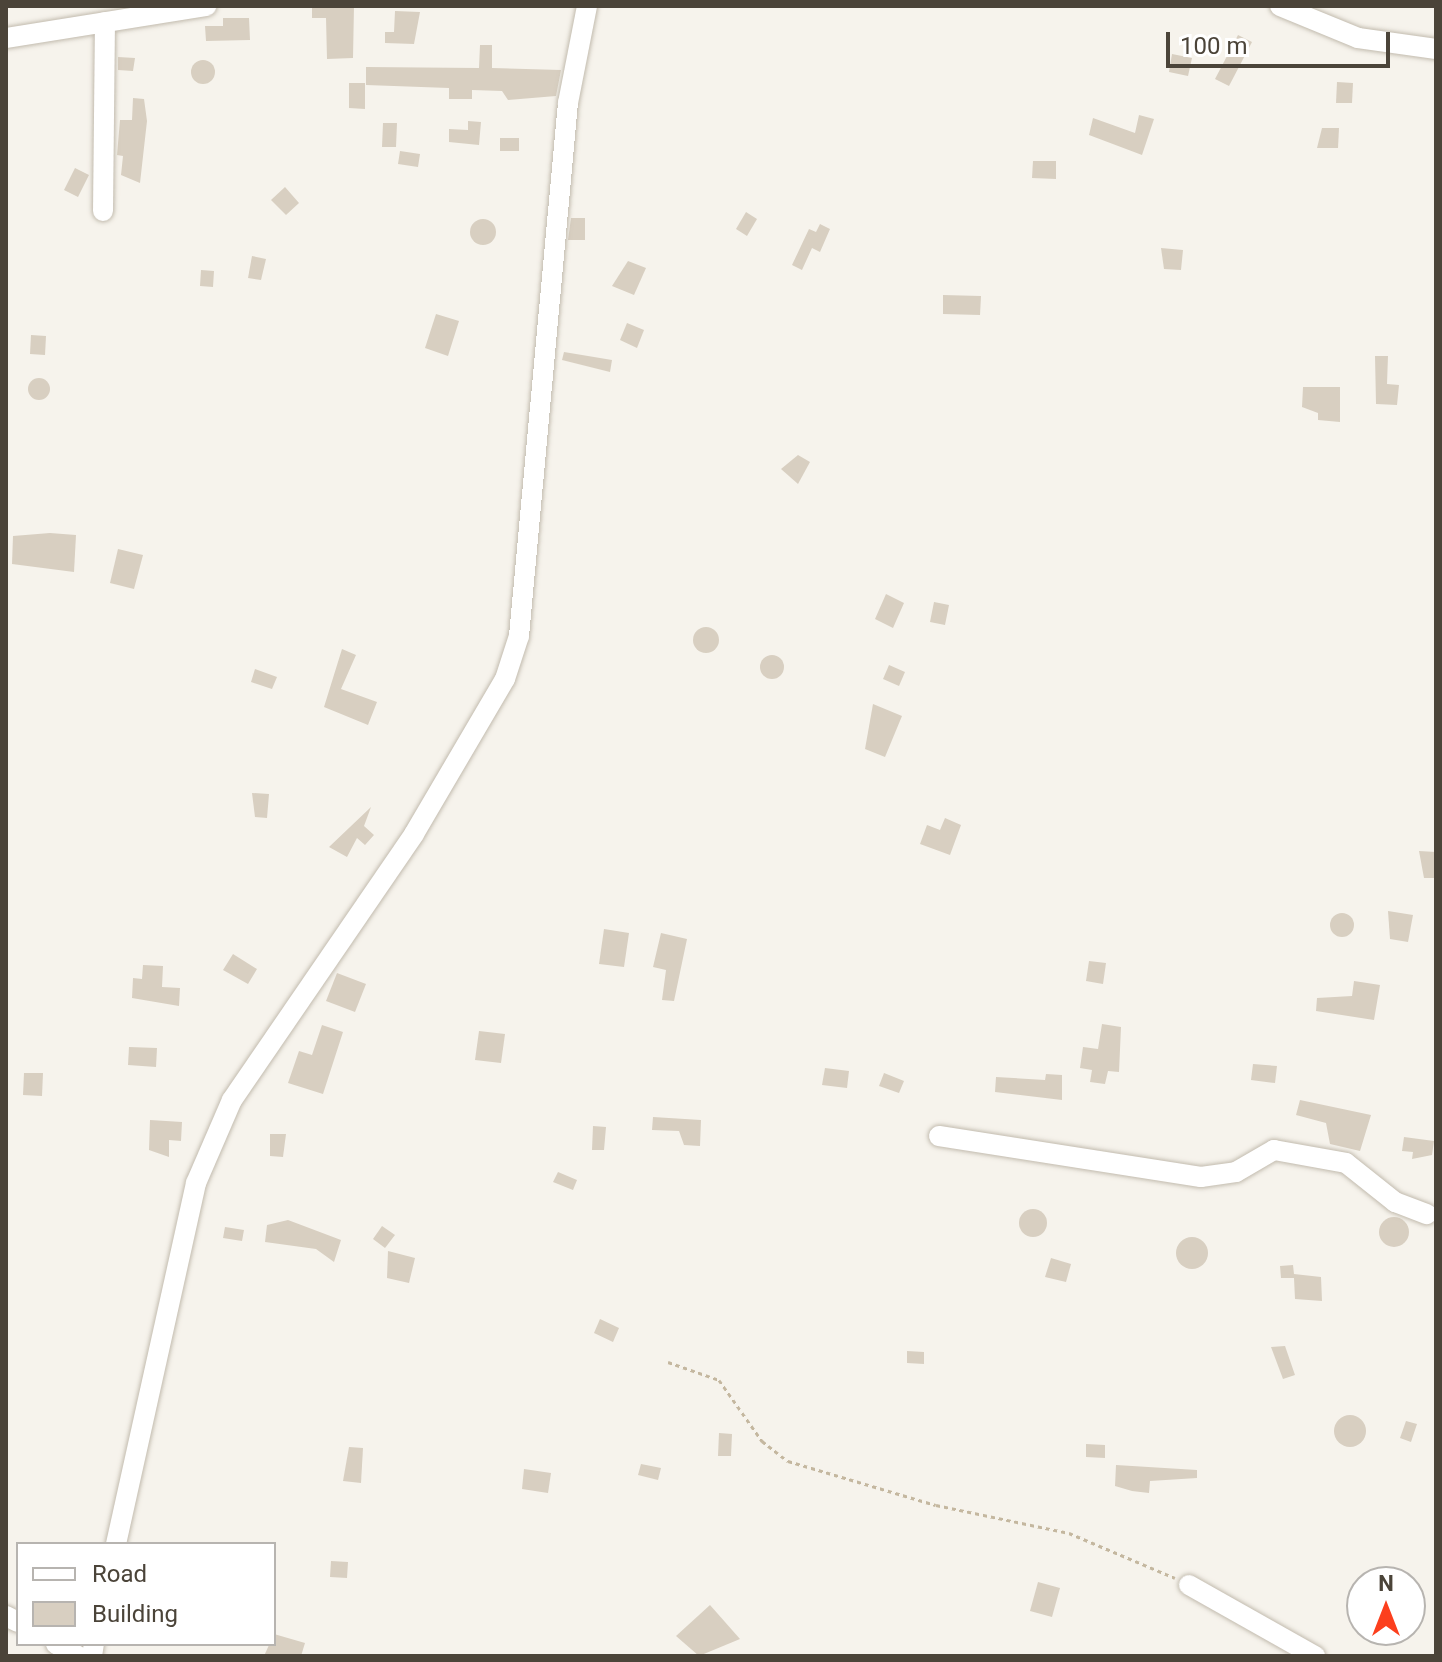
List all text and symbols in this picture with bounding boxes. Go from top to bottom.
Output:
scale bar [1170,16,1394,66]
text: 100 m [1180,32,1247,60]
legend [16,1542,276,1646]
text: Road [92,1560,147,1588]
north arrow [1346,1566,1426,1646]
text: N [1378,1571,1394,1596]
text: Building [92,1600,178,1628]

